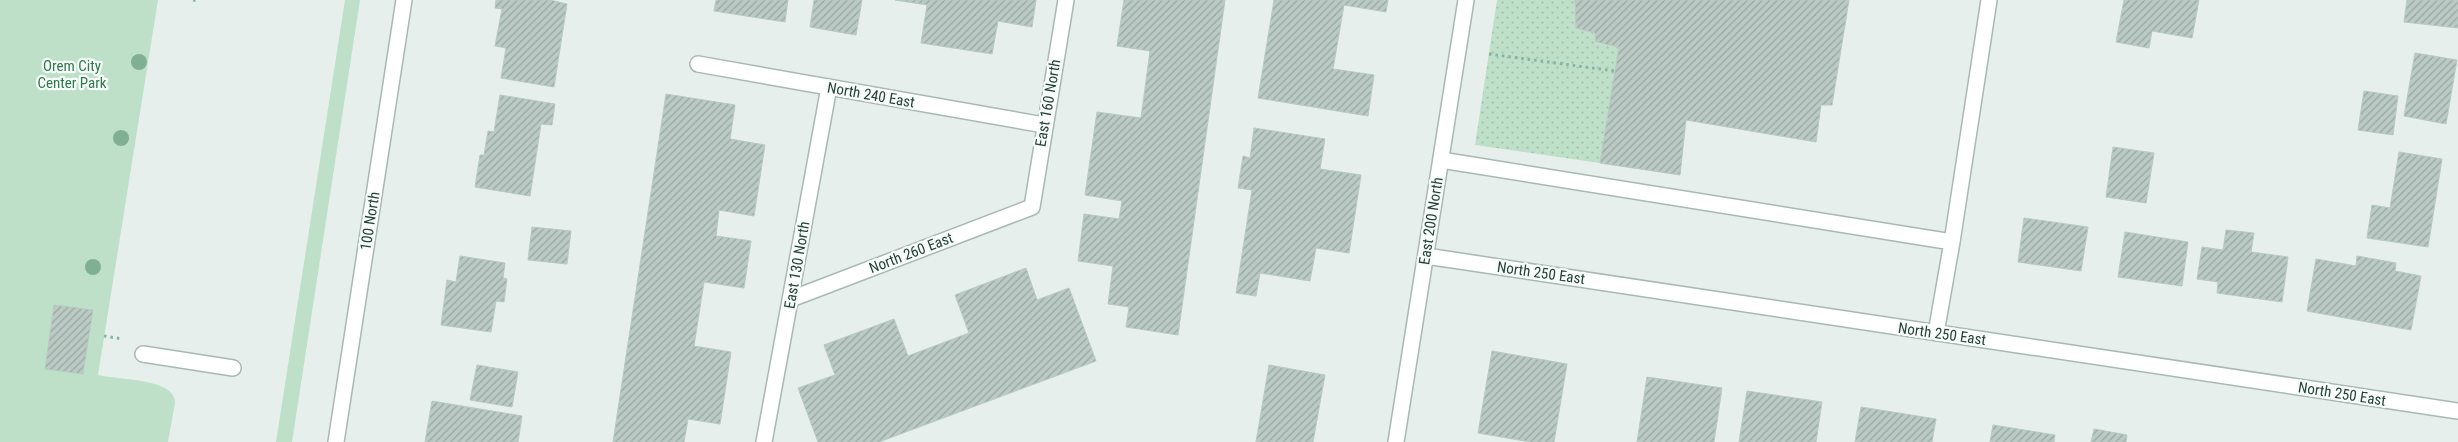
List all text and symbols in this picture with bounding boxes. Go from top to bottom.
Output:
park label: Orem City Center Park [37,57,107,92]
street label: East 160 North [1031,58,1065,148]
street label: North 240 East [826,78,916,112]
street label: East 200 North [1415,176,1447,266]
street label: 100 North [356,190,384,252]
street label: East 130 North [780,220,814,310]
street label: North 260 East [866,229,956,277]
street label: North 250 East [1496,258,1586,288]
street label: North 250 East [1897,319,1987,349]
street label: North 250 East [2297,378,2387,410]

